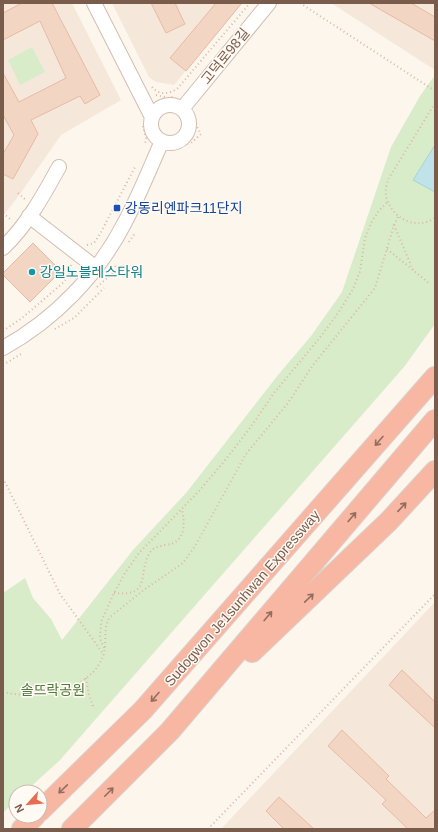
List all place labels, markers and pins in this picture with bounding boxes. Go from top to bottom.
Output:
place label: 강동리엔파크11단지 [125,200,243,216]
marker: 강동리엔파크11단지 [112,203,122,213]
place label: 강일노블레스타워 [40,264,143,280]
marker: 강일노블레스타워 [27,267,37,277]

